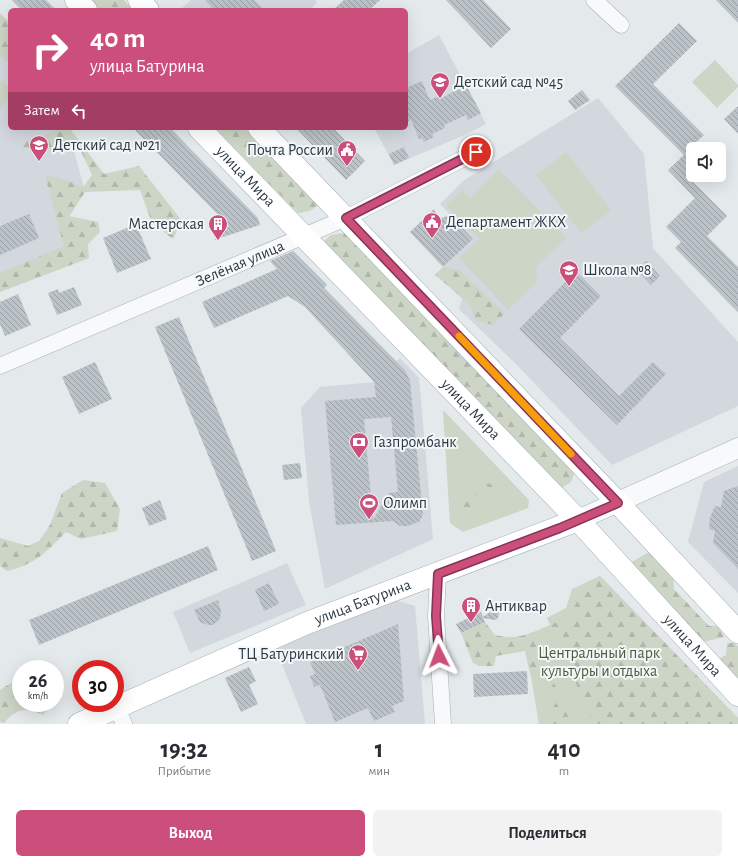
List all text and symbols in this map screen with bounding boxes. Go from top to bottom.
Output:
icon: right [24,24,76,76]
text: 40 m [90,25,146,53]
text: улица Батурина [90,58,204,76]
school or university icon: Детский сад №45 [429,71,451,99]
place label: Детский сад №45 [454,74,563,90]
icon: left [68,100,90,122]
text: Затем [24,103,60,118]
school or university icon: Детский сад №21 [28,134,50,162]
pin [459,135,493,169]
place label: Детский сад №21 [53,137,161,153]
public building icon: Почта России [336,139,358,167]
icon: arrive [465,141,487,163]
street label: улица Мира [211,142,278,210]
place label: Почта России [247,142,333,158]
map controls [686,142,726,182]
button: sound [686,142,726,182]
public building icon: Департамент ЖКХ [421,211,443,239]
building icon: Мастерская [207,213,229,241]
place label: Департамент ЖКХ [446,214,567,230]
place label: Мастерская [128,216,204,232]
street label: Зелёная улица [193,237,286,289]
school or university icon: Школа №8 [558,259,580,287]
place label: Школа №8 [583,262,651,278]
street label: улица Мира [437,375,504,443]
bank icon: Газпромбанк [348,431,370,459]
place label: Газпромбанк [373,434,457,450]
sports icon: Олимп [358,492,380,520]
place label: Олимп [383,495,427,511]
street label: улица Батурина [311,576,413,629]
building icon: Антиквар [460,595,482,623]
place label: Антиквар [485,598,547,614]
street label: улица Мира [659,610,725,679]
position arrow [418,635,460,677]
supermarket icon: ТЦ Батуринский [347,643,369,671]
park label: Центральный парк культуры и отдыха [538,645,661,680]
place label: ТЦ Батуринский [239,646,344,663]
speed limit sign: 30 [72,660,124,712]
text: 26 [28,671,48,691]
text: km/h [28,691,48,701]
text: 19:32 [160,738,208,762]
text: 1 [375,738,383,762]
text: 410 [547,738,581,762]
text: Прибытие [157,765,211,778]
text: мин [368,765,390,778]
text: m [559,765,569,778]
button: Выход [16,810,365,856]
button: Поделиться [373,810,722,856]

